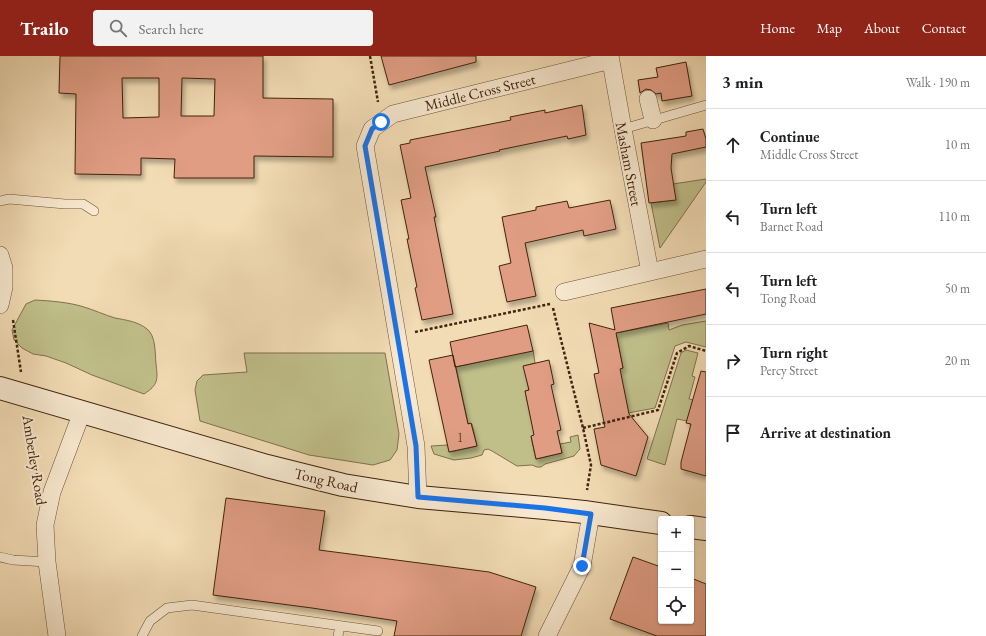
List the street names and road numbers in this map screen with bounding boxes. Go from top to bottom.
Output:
street label: Middle Cross Street [423,69,538,115]
street label: Masham Street [612,120,647,208]
street label: Amberley Road [18,413,52,507]
street label: Tong Road [292,463,360,497]

